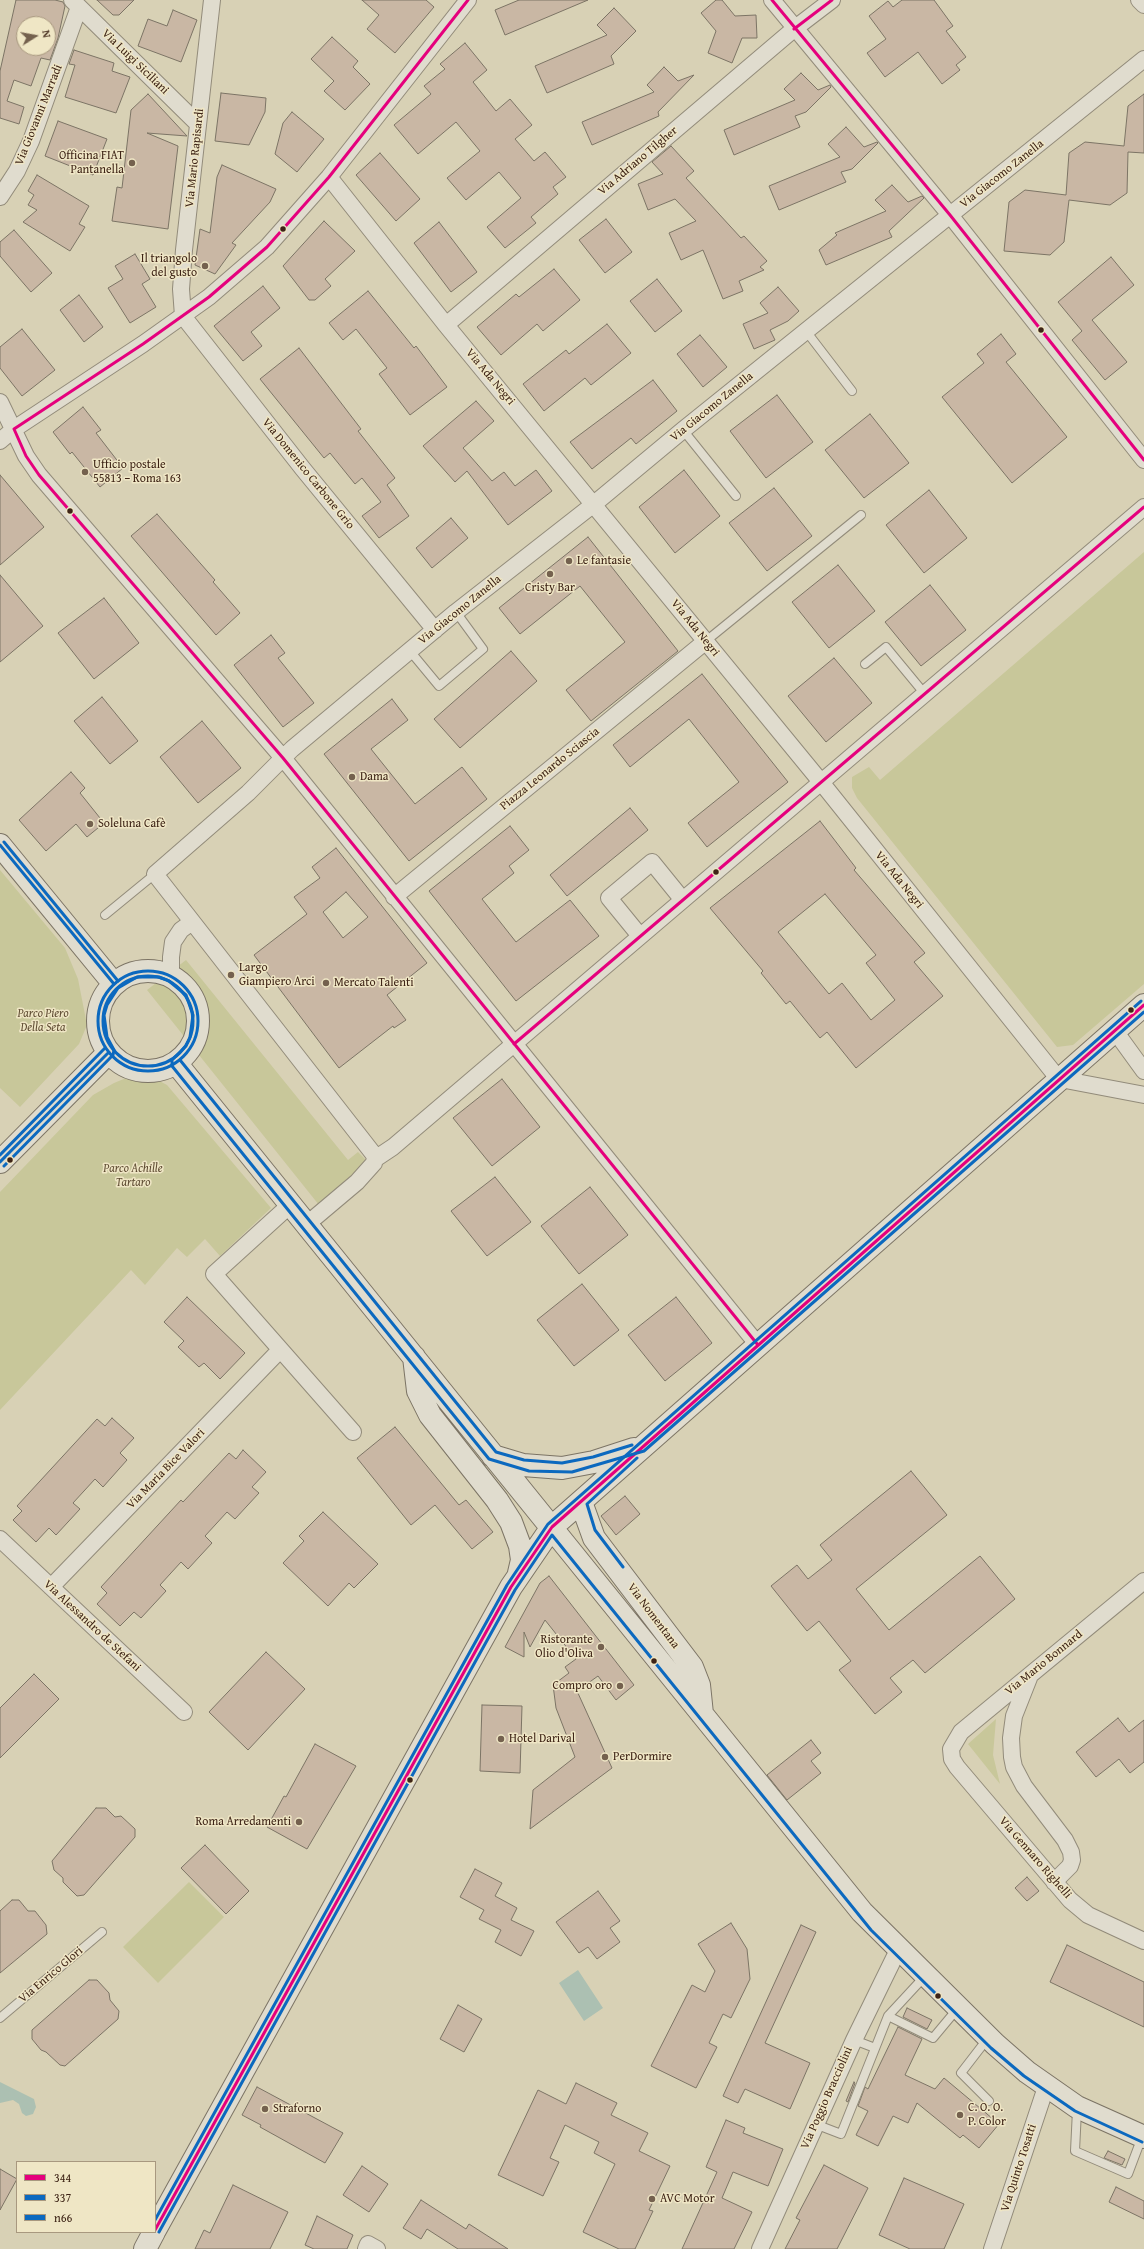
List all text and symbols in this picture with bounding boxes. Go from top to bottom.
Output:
north arrow [16,16,56,56]
street label: Via Luigi Siciliani [98,26,172,98]
text: N [38,29,55,39]
street label: Via Giovanni Marradi [12,62,66,168]
street label: Via Mario Rapisardi [183,108,207,208]
street label: Via Adriano Tilgher [595,124,681,198]
street label: Via Giacomo Zanella [957,137,1047,211]
place label: Officina FIAT Pantanella [59,149,124,177]
marker: Officina FIAT Pantanella [127,158,137,168]
unlabelled marker [278,224,288,234]
place label: Il triangolo del gusto [141,252,197,280]
marker: Il triangolo del gusto [200,261,210,271]
unlabelled marker [1036,325,1046,335]
street label: Via Ada Negri [462,346,518,408]
street label: Via Giacomo Zanella [668,369,756,445]
street label: Via Domenico Carbone Grio [259,416,357,532]
place label: Ufficio postale 55813 – Roma 163 [93,458,181,486]
marker: Ufficio postale 55813 – Roma 163 [80,467,90,477]
unlabelled marker [65,506,75,516]
place label: Le fantasie [577,554,631,568]
marker: Le fantasie [564,556,574,566]
marker: Cristy Bar [545,569,555,579]
street label: Via Giacomo Zanella [416,572,504,648]
place label: Cristy Bar [525,581,575,595]
street label: Via Ada Negri [668,597,722,659]
street label: Piazza Leonardo Sciascia [497,724,603,814]
place label: Dama [360,770,388,784]
marker: Dama [347,772,357,782]
place label: Soleluna Cafè [98,817,166,831]
marker: Soleluna Cafè [85,819,95,829]
street label: Via Ada Negri [872,849,926,911]
unlabelled marker [711,867,721,877]
place label: Largo Giampiero Arci [239,961,315,989]
marker: Largo Giampiero Arci [226,970,236,980]
place label: Mercato Talenti [334,976,414,990]
marker: Mercato Talenti [321,978,331,988]
unlabelled marker [1126,1005,1136,1015]
park label: Parco Piero Della Seta [17,1007,69,1035]
unlabelled marker [5,1155,15,1165]
park label: Parco Achille Tartaro [103,1162,163,1190]
street label: Via Maria Bice Valori [124,1426,208,1512]
street label: Via Alessandro de Stefani [40,1577,144,1675]
street label: Via Nomentana [624,1581,682,1651]
street label: Via Mario Bonnard [1002,1627,1086,1699]
place label: Ristorante Olio d'Oliva [535,1633,593,1661]
marker: Ristorante Olio d'Oliva [596,1642,606,1652]
unlabelled marker [649,1656,659,1666]
place label: Compro oro [553,1679,612,1693]
marker: Compro oro [615,1681,625,1691]
place label: Hotel Darival [509,1732,575,1746]
marker: Hotel Darival [496,1734,506,1744]
place label: PerDormire [613,1750,672,1764]
marker: PerDormire [600,1752,610,1762]
unlabelled marker [405,1775,415,1785]
street label: Via Gennaro Righelli [996,1814,1074,1902]
place label: Roma Arredamenti [195,1815,291,1829]
marker: Roma Arredamenti [294,1817,304,1827]
street label: Via Enrico Glori [16,1944,86,2006]
unlabelled marker [933,1991,943,2001]
street label: Via Poggio Bracciolini [798,2045,856,2151]
place label: C. O. O. P. Color [968,2101,1006,2129]
place label: Straforno [273,2102,321,2116]
marker: Straforno [260,2104,270,2114]
marker: C. O. O. P. Color [955,2110,965,2120]
street label: Via Quinto Tosatti [998,2122,1040,2214]
legend [16,2161,156,2233]
text: 344 [54,2169,71,2186]
text: 337 [54,2189,71,2206]
place label: AVC Motor [660,2192,715,2206]
marker: AVC Motor [647,2194,657,2204]
text: n66 [54,2209,72,2226]

